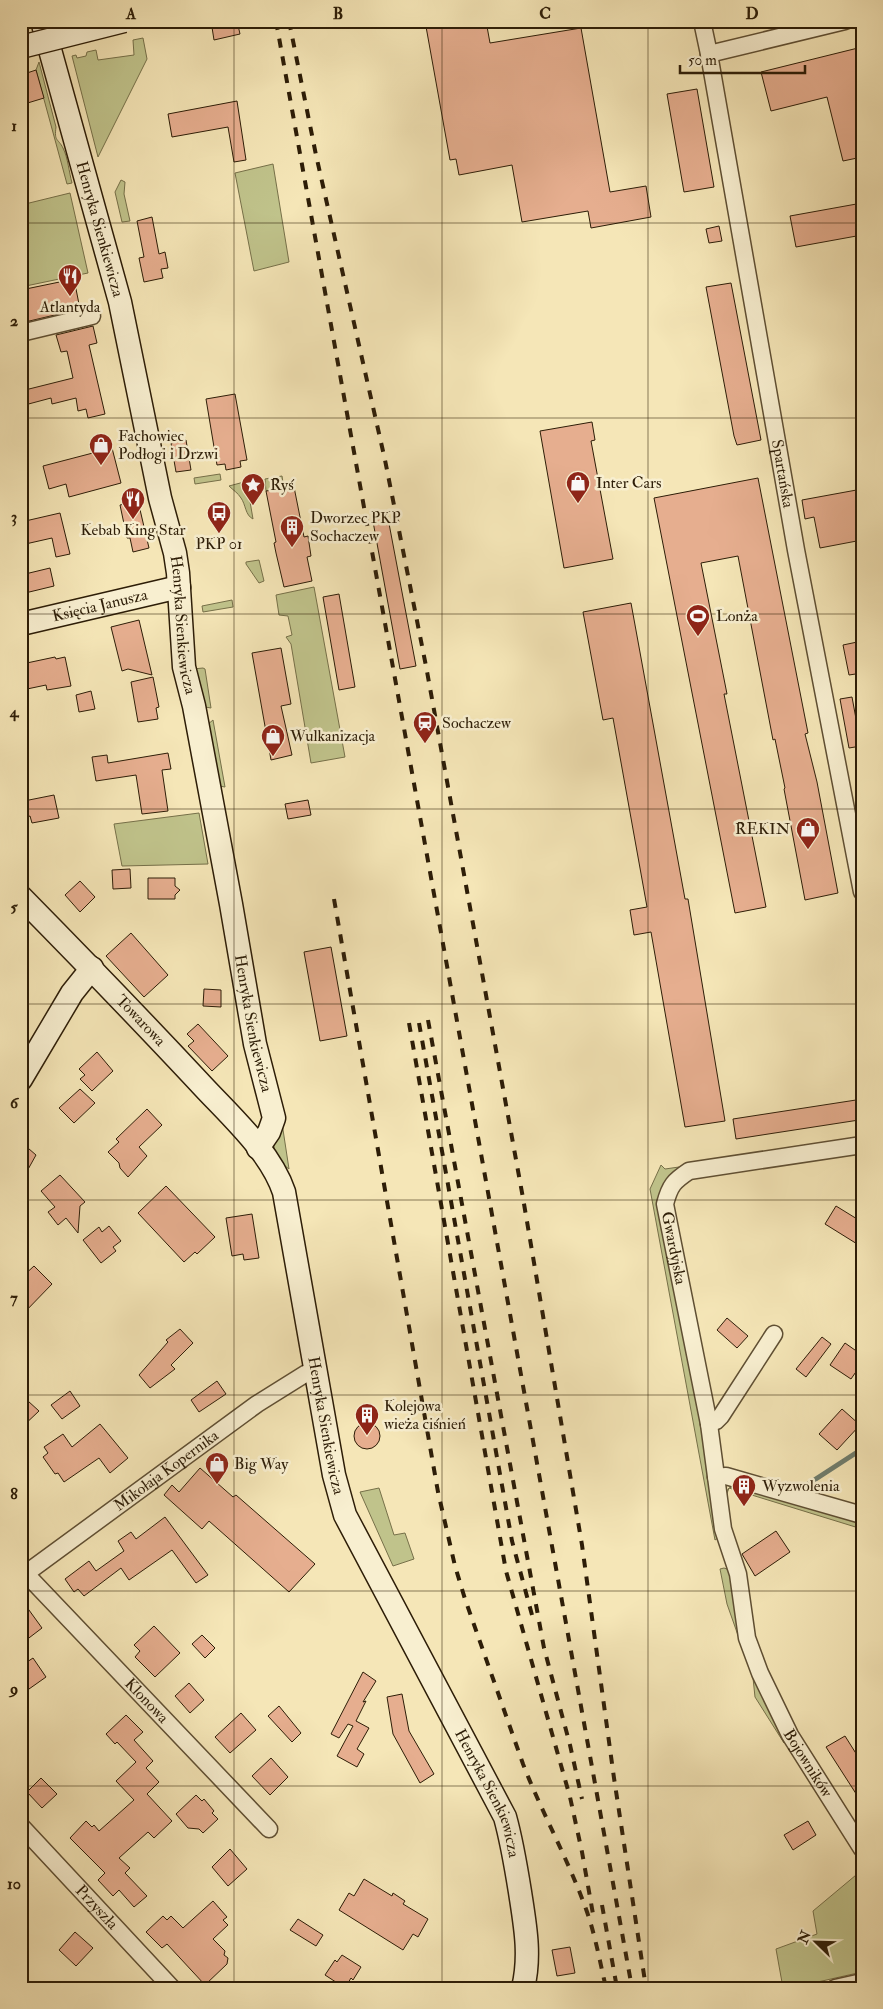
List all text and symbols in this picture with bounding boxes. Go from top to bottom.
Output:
text: A [125,4,137,24]
text: B [333,4,343,24]
text: C [539,4,551,24]
text: D [745,4,759,24]
scale bar [680,42,806,74]
text: 50 m [688,51,717,70]
text: 1 [11,116,17,136]
street label: Henryka Sienkiewicza [71,159,128,300]
restaurant icon: Atlantyda [57,263,83,297]
place label: Atlantyda [39,297,101,317]
text: 2 [10,311,18,331]
place label: Fachowiec Podłogi i Drzwi [118,426,218,464]
shop icon: Fachowiec Podłogi i Drzwi [88,432,114,466]
street label: Spartańska [767,438,799,510]
shop icon: Inter Cars [565,470,591,504]
place icon: Ryś [240,472,266,506]
place label: Inter Cars [596,473,662,493]
place label: Ryś [270,475,295,495]
restaurant icon: Kebab King Star [120,486,146,520]
bus stop icon: PKP 01 [206,500,232,534]
text: 3 [11,507,17,527]
place label: Dworzec PKP Sochaczew [310,508,401,546]
building icon: Dworzec PKP Sochaczew [279,514,305,548]
place label: Kebab King Star [81,520,185,540]
place label: PKP 01 [195,534,243,554]
street label: Henryka Sienkiewicza [165,554,201,697]
street label: Księcia Janusza [50,585,150,626]
sports icon: Lonża [685,603,711,637]
place label: Lonża [716,606,758,626]
text: 4 [9,702,20,722]
station icon: Sochaczew [412,710,438,744]
place label: Sochaczew [442,713,512,733]
shop icon: Wulkanizacja [260,723,286,757]
place label: Wulkanizacja [289,726,376,746]
shop icon: REKIN [795,816,821,850]
place label: REKIN [735,819,791,839]
text: 5 [10,897,18,917]
street label: Henryka Sienkiewicza [230,953,277,1094]
street label: Towarowa [112,991,170,1051]
text: 6 [10,1093,20,1113]
street label: Gwardyjska [657,1210,691,1287]
text: 7 [10,1288,18,1308]
street label: Henryka Sienkiewicza [303,1355,349,1497]
place label: Kolejowa wieża ciśnień [384,1396,466,1434]
building icon: Kolejowa wieża ciśnień [354,1402,380,1436]
street label: Mikołaja Kopernika [110,1425,223,1516]
shop icon: Big Way [204,1451,230,1485]
place label: Big Way [234,1454,289,1474]
building icon: Wyzwolenia [731,1473,757,1507]
place label: Wyzwolenia [761,1476,840,1496]
text: 8 [10,1484,18,1504]
street label: Klonowa [120,1674,173,1728]
text: 9 [8,1679,18,1699]
street label: Henryka Sienkiewicza [450,1725,524,1860]
street label: Bojowników [779,1725,837,1802]
text: 10 [7,1874,21,1894]
street label: Przyszła [71,1881,123,1934]
north arrow [790,1916,840,1966]
text: N [794,1928,815,1947]

